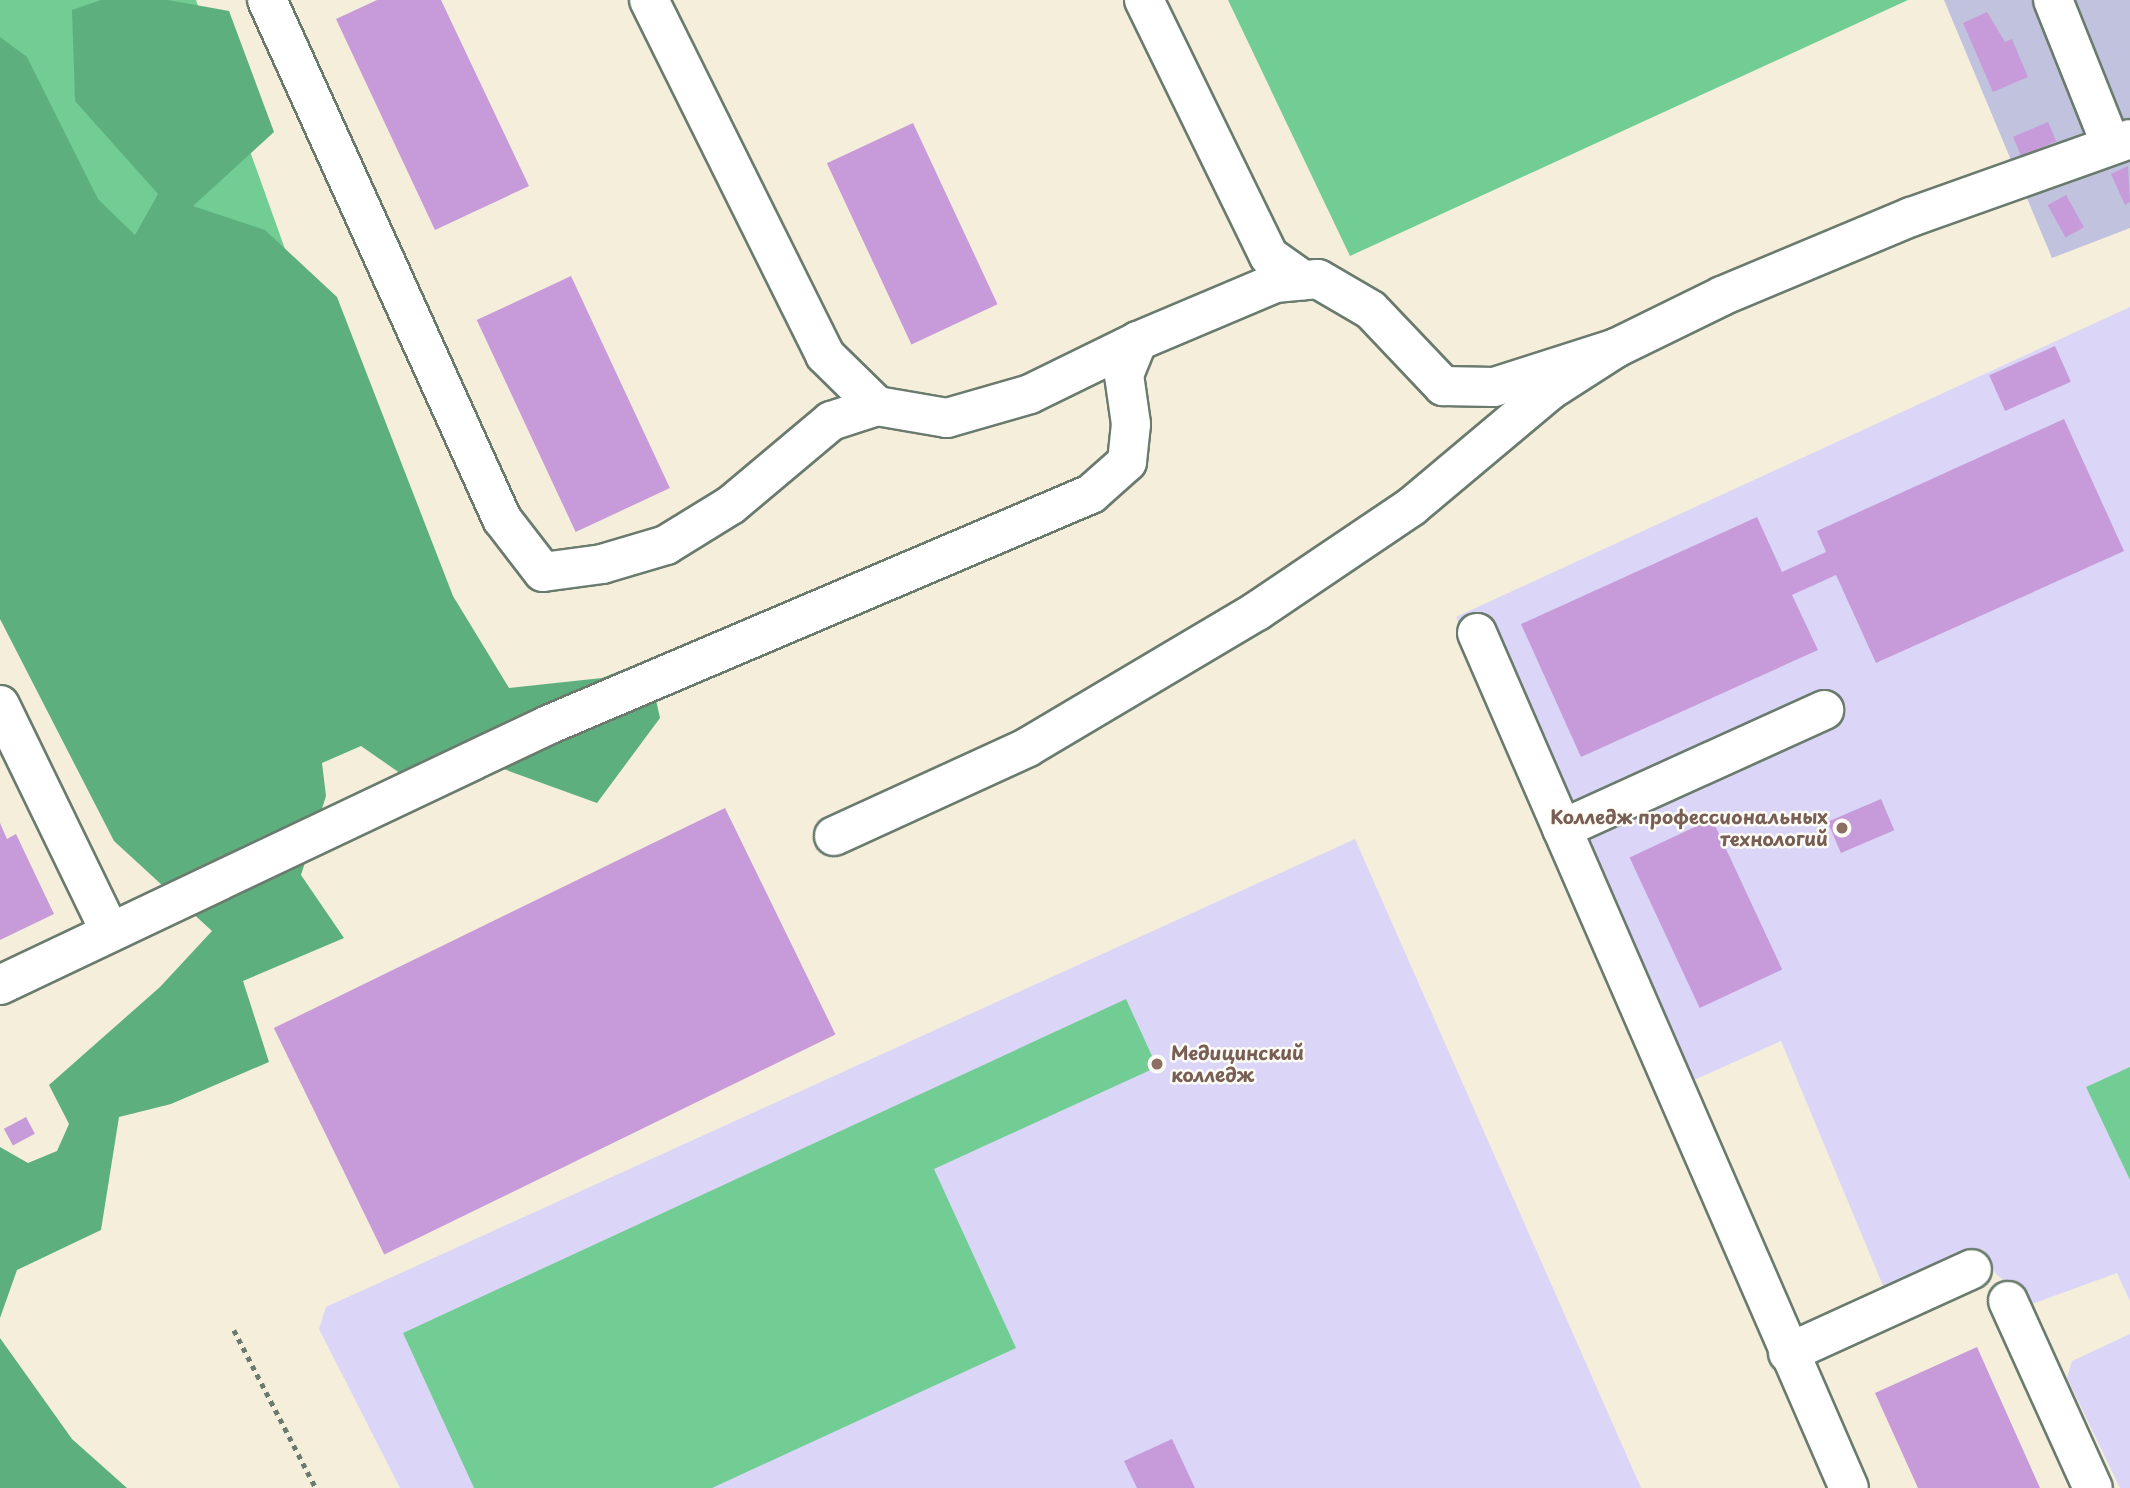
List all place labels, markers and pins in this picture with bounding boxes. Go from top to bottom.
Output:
place label: Колледж профессиональных технологий [1548,806,1828,850]
marker: Колледж профессиональных технологий [1834,820,1850,836]
place label: Медицинский колледж [1171,1042,1304,1086]
marker: Медицинский колледж [1149,1056,1165,1072]

